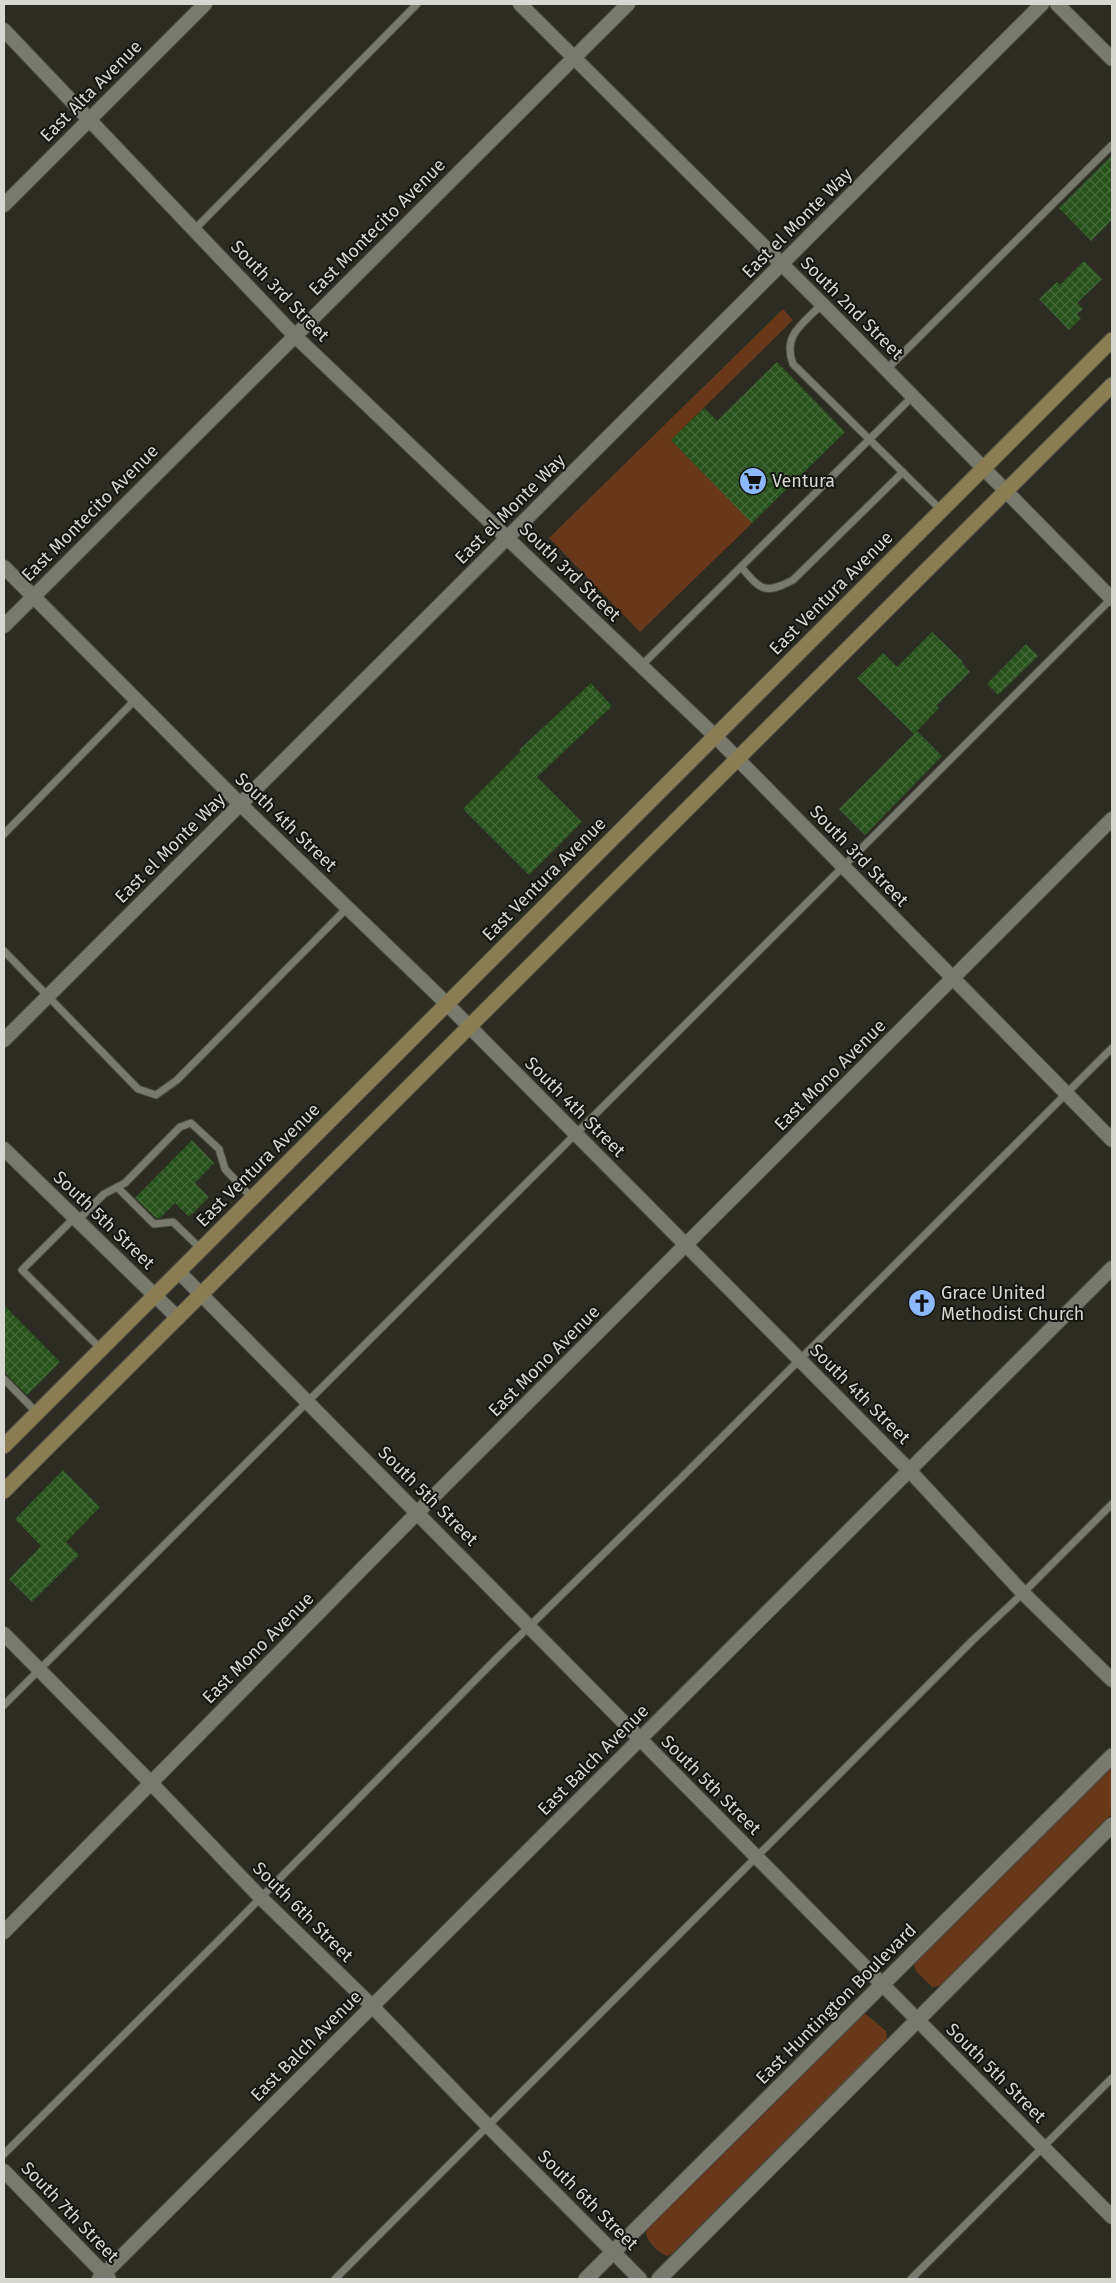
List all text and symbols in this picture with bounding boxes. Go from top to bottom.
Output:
street label: East Alta Avenue [36,36,146,146]
street label: East Montecito Avenue [304,154,450,300]
street label: East el Monte Way [737,163,857,283]
street label: South 3rd Street [226,236,334,347]
street label: South 2nd Street [796,252,908,364]
street label: East Montecito Avenue [17,440,163,586]
street label: East el Monte Way [450,449,570,569]
supermarket icon: Ventura [738,466,768,496]
place label: Ventura [772,470,835,492]
street label: South 3rd Street [515,518,626,626]
street label: East Ventura Avenue [764,526,898,660]
street label: South 4th Street [231,768,342,876]
street label: East el Monte Way [110,788,230,908]
street label: South 3rd Street [805,801,913,912]
street label: East Ventura Avenue [477,812,611,946]
street label: East Mono Avenue [770,1015,890,1135]
street label: South 4th Street [520,1052,630,1162]
street label: East Ventura Avenue [191,1098,325,1232]
street label: South 5th Street [49,1166,160,1274]
place label: Grace United Methodist Church [941,1282,1084,1325]
church icon: Grace United Methodist Church [907,1288,937,1318]
street label: East Mono Avenue [484,1301,604,1421]
street label: South 4th Street [805,1339,915,1449]
street label: South 5th Street [373,1441,483,1551]
street label: East Mono Avenue [198,1588,318,1708]
street label: East Balch Avenue [533,1700,653,1820]
street label: South 5th Street [656,1730,766,1840]
street label: South 6th Street [248,1857,358,1967]
street label: East Huntington Boulevard [751,1919,921,2089]
street label: East Balch Avenue [246,1986,366,2106]
street label: South 5th Street [941,2018,1051,2128]
street label: South 6th Street [533,2145,643,2255]
street label: South 7th Street [16,2157,124,2267]

